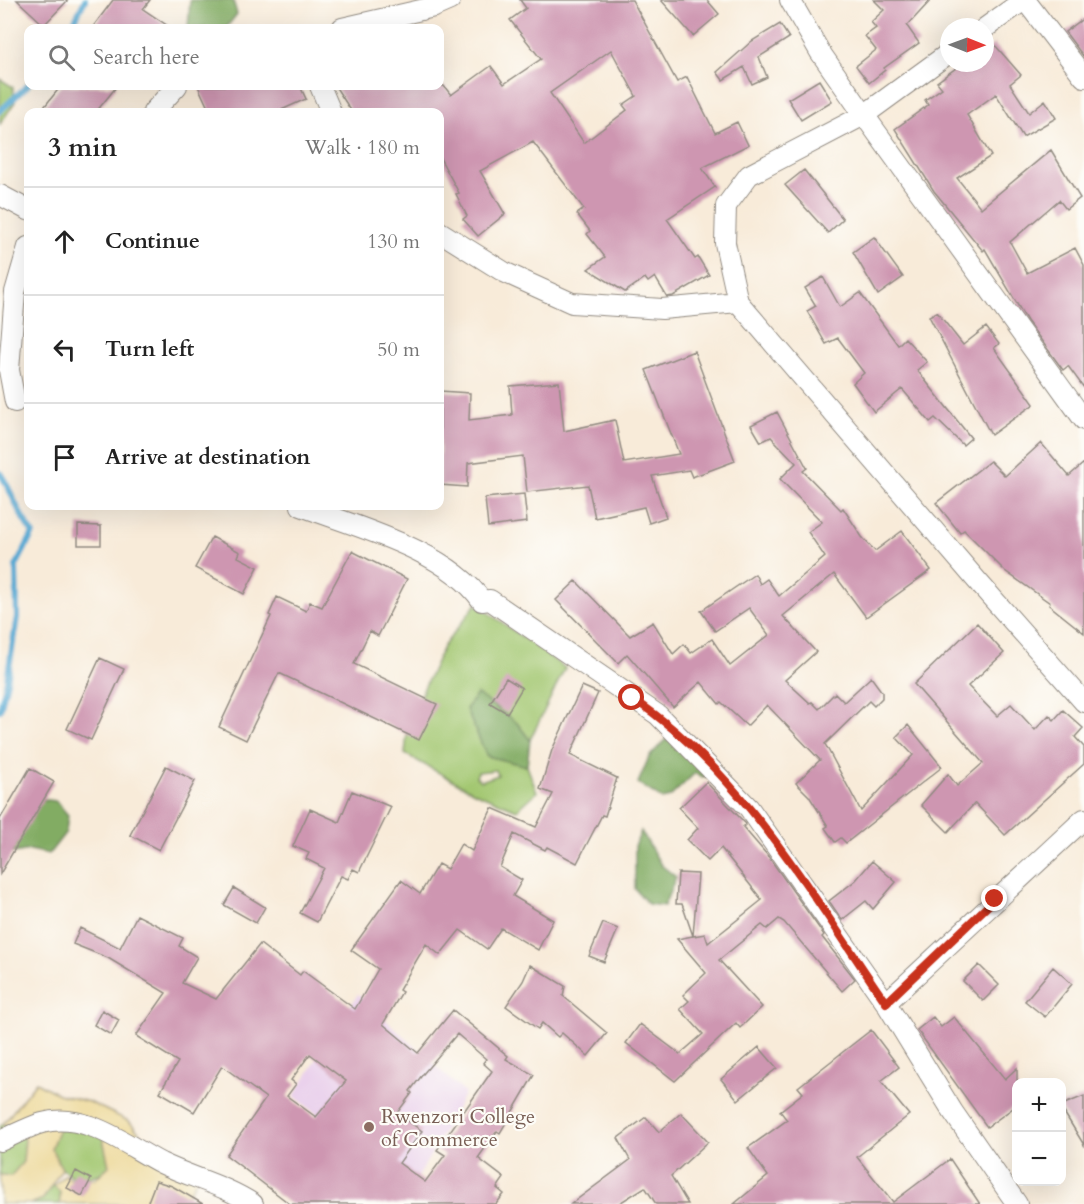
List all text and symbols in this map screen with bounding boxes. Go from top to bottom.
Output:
north arrow [940,18,994,72]
search box [24,24,444,90]
icon: search [45,41,78,74]
text: Search here [93,42,200,72]
text: 3 min [48,130,117,165]
text: Walk · 180 m [305,134,420,161]
icon: ahead [48,225,81,258]
text: Continue [105,226,200,256]
text: 130 m [367,228,420,255]
icon: left [48,333,81,366]
text: Turn left [105,334,194,364]
text: 50 m [377,336,420,363]
icon: arrive [48,441,81,474]
text: Arrive at destination [105,442,310,472]
route start [618,684,644,710]
route end [981,885,1007,911]
map controls [1012,1078,1066,1186]
button: + [1012,1078,1066,1132]
place label: Rwenzori College of Commerce [381,1103,535,1153]
marker: Rwenzori College of Commerce [362,1120,376,1134]
button: − [1012,1132,1066,1186]

